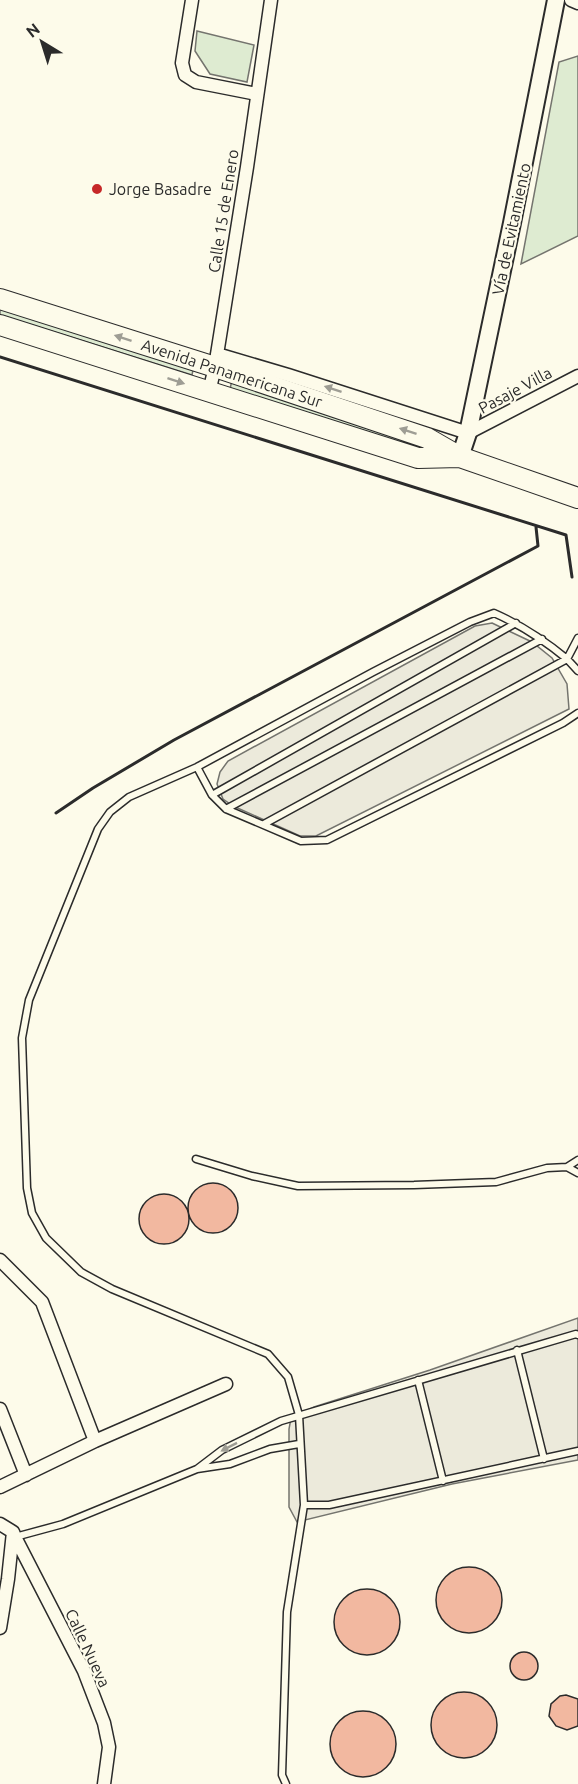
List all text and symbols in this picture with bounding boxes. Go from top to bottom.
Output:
north arrow [12,12,72,72]
text: N [23,19,43,41]
street label: Calle 15 de Enero [204,148,242,274]
street label: Vía de Evitamiento [488,161,534,297]
place label: Jorge Basadre [109,180,212,198]
marker: Jorge Basadre [90,182,104,196]
one-way arrow [114,333,132,342]
street label: Avenida Panamericana Sur [139,335,325,411]
street label: Pasaje Villa [475,363,555,417]
one-way arrow [167,377,185,386]
one-way arrow [323,384,341,394]
one-way arrow [399,426,417,436]
one-way arrow [220,1442,237,1451]
street label: Calle Nueva [62,1606,114,1690]

